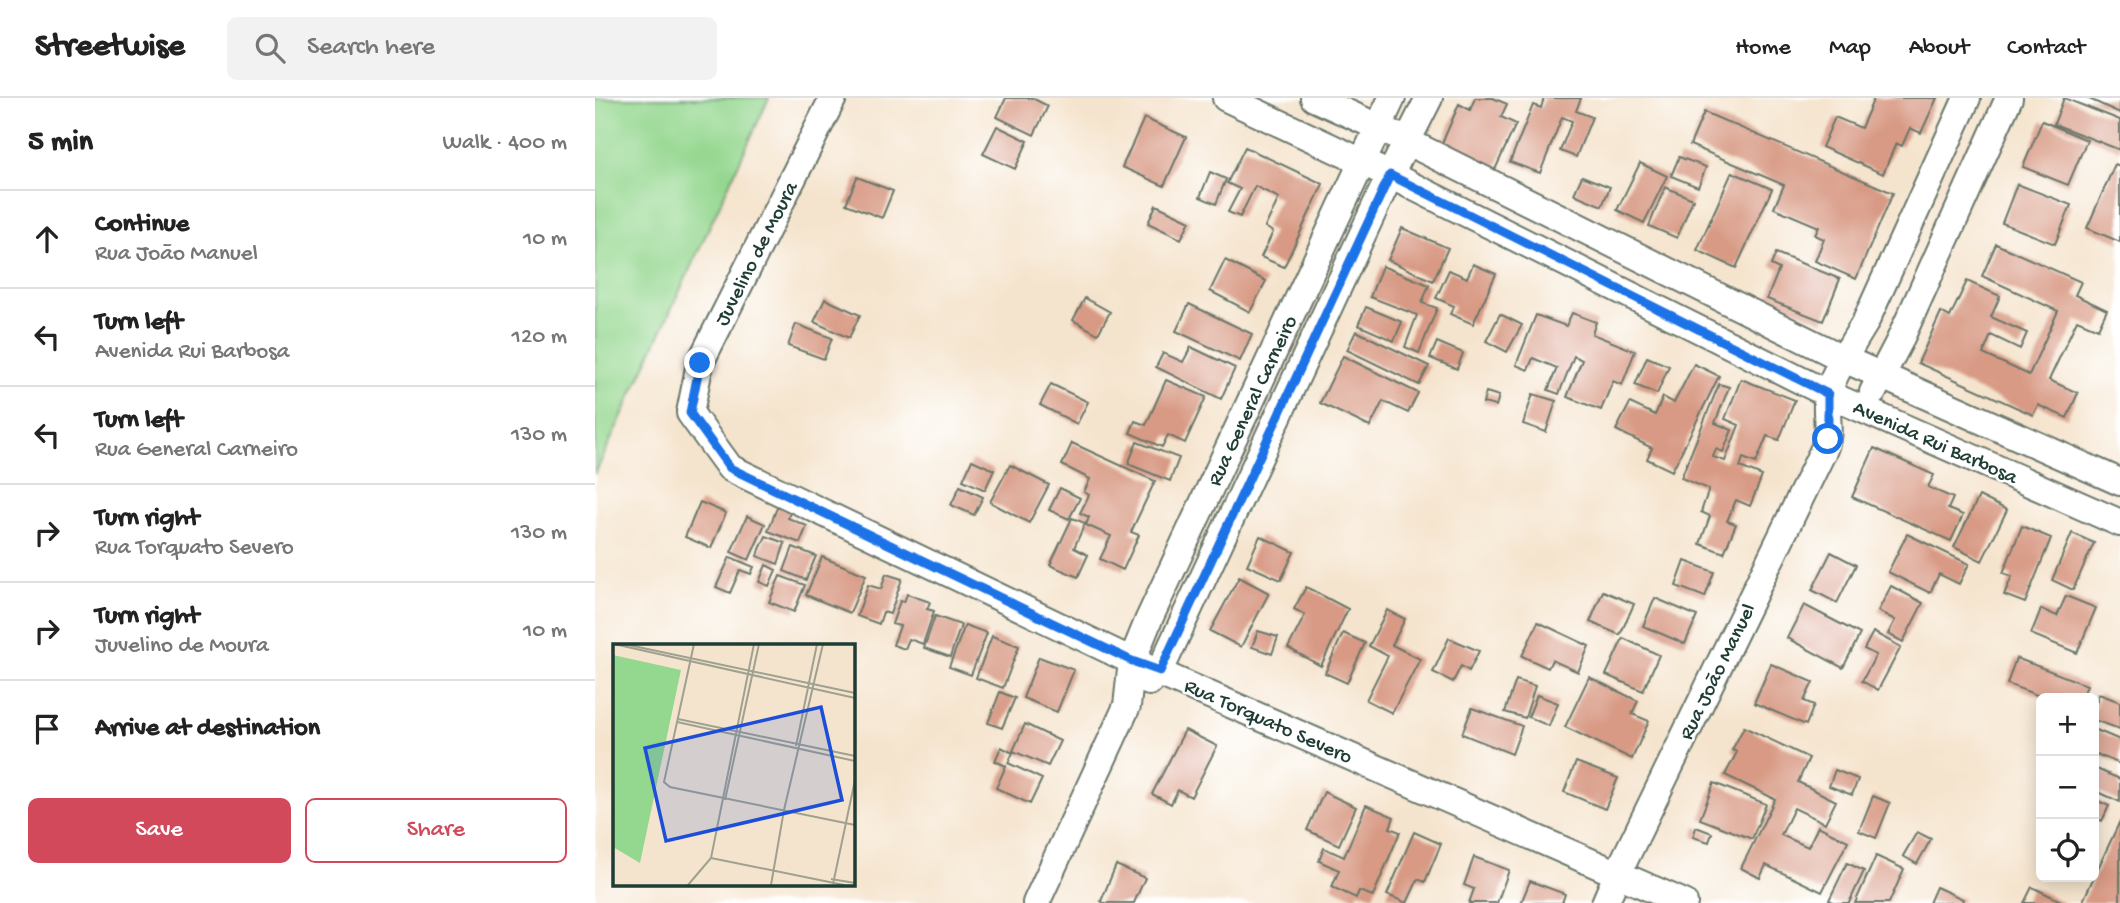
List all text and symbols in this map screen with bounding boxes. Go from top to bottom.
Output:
search box [227,17,717,80]
text: Streetwise [35,29,185,67]
icon: search [251,29,289,67]
text: Search here [307,33,435,64]
text: Home [1735,34,1791,63]
text: Map [1829,34,1871,63]
text: About [1909,34,1969,63]
text: Contact [2007,34,2085,63]
text: 5 min [28,126,93,161]
text: Walk · 400 m [442,130,567,157]
street label: Juvelino de Moura [711,177,806,331]
text: Continue [95,210,189,241]
icon: ahead [28,220,66,258]
text: 10 m [523,226,567,253]
text: Rua João Manuel [95,241,258,268]
text: Turn left [95,308,183,339]
street label: Rua General Carneiro [1204,312,1305,491]
icon: left [28,318,66,356]
text: 120 m [512,324,567,351]
text: Avenida Rui Barbosa [95,339,289,366]
route end [684,347,715,378]
street label: Avenida Rui Barbosa [1848,397,2022,492]
text: Turn left [95,406,183,437]
icon: left [28,416,66,454]
text: 130 m [511,422,567,449]
route start [1812,423,1843,454]
text: Rua General Carneiro [95,437,298,464]
text: Turn right [95,504,199,535]
icon: right [28,514,66,552]
text: 130 m [511,520,567,547]
text: Rua Torquato Severo [95,535,294,562]
street label: Rua João Manuel [1675,600,1763,745]
text: Turn right [95,602,199,633]
icon: right [28,612,66,650]
text: 10 m [523,618,567,645]
text: Juvelino de Moura [95,633,269,660]
inset map [613,644,854,886]
street label: Rua Torquato Severo [1180,675,1356,772]
map controls [2036,693,2099,882]
button: + [2036,693,2099,756]
icon: arrive [28,710,66,748]
text: Arrive at destination [95,714,320,745]
button: − [2036,756,2099,819]
button: Save [28,798,291,863]
button: Share [305,798,567,863]
button: locate [2036,819,2099,882]

